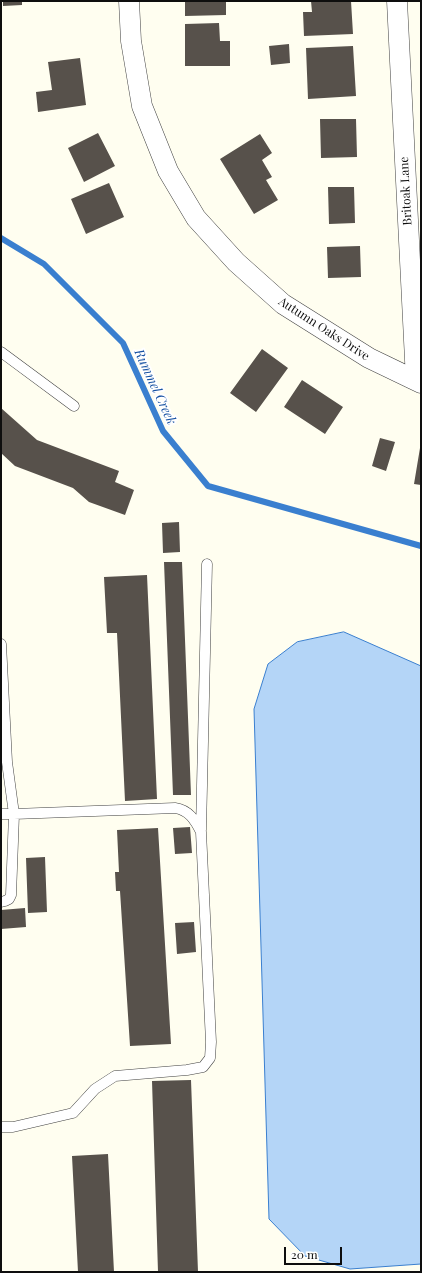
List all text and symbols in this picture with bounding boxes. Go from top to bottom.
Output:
street label: Britoak Lane [397,156,415,226]
street label: Autumn Oaks Drive [276,294,372,364]
water label: Rummel Creek [131,347,179,427]
scale bar [286,1239,344,1265]
text: 20 m [291,1246,318,1262]

